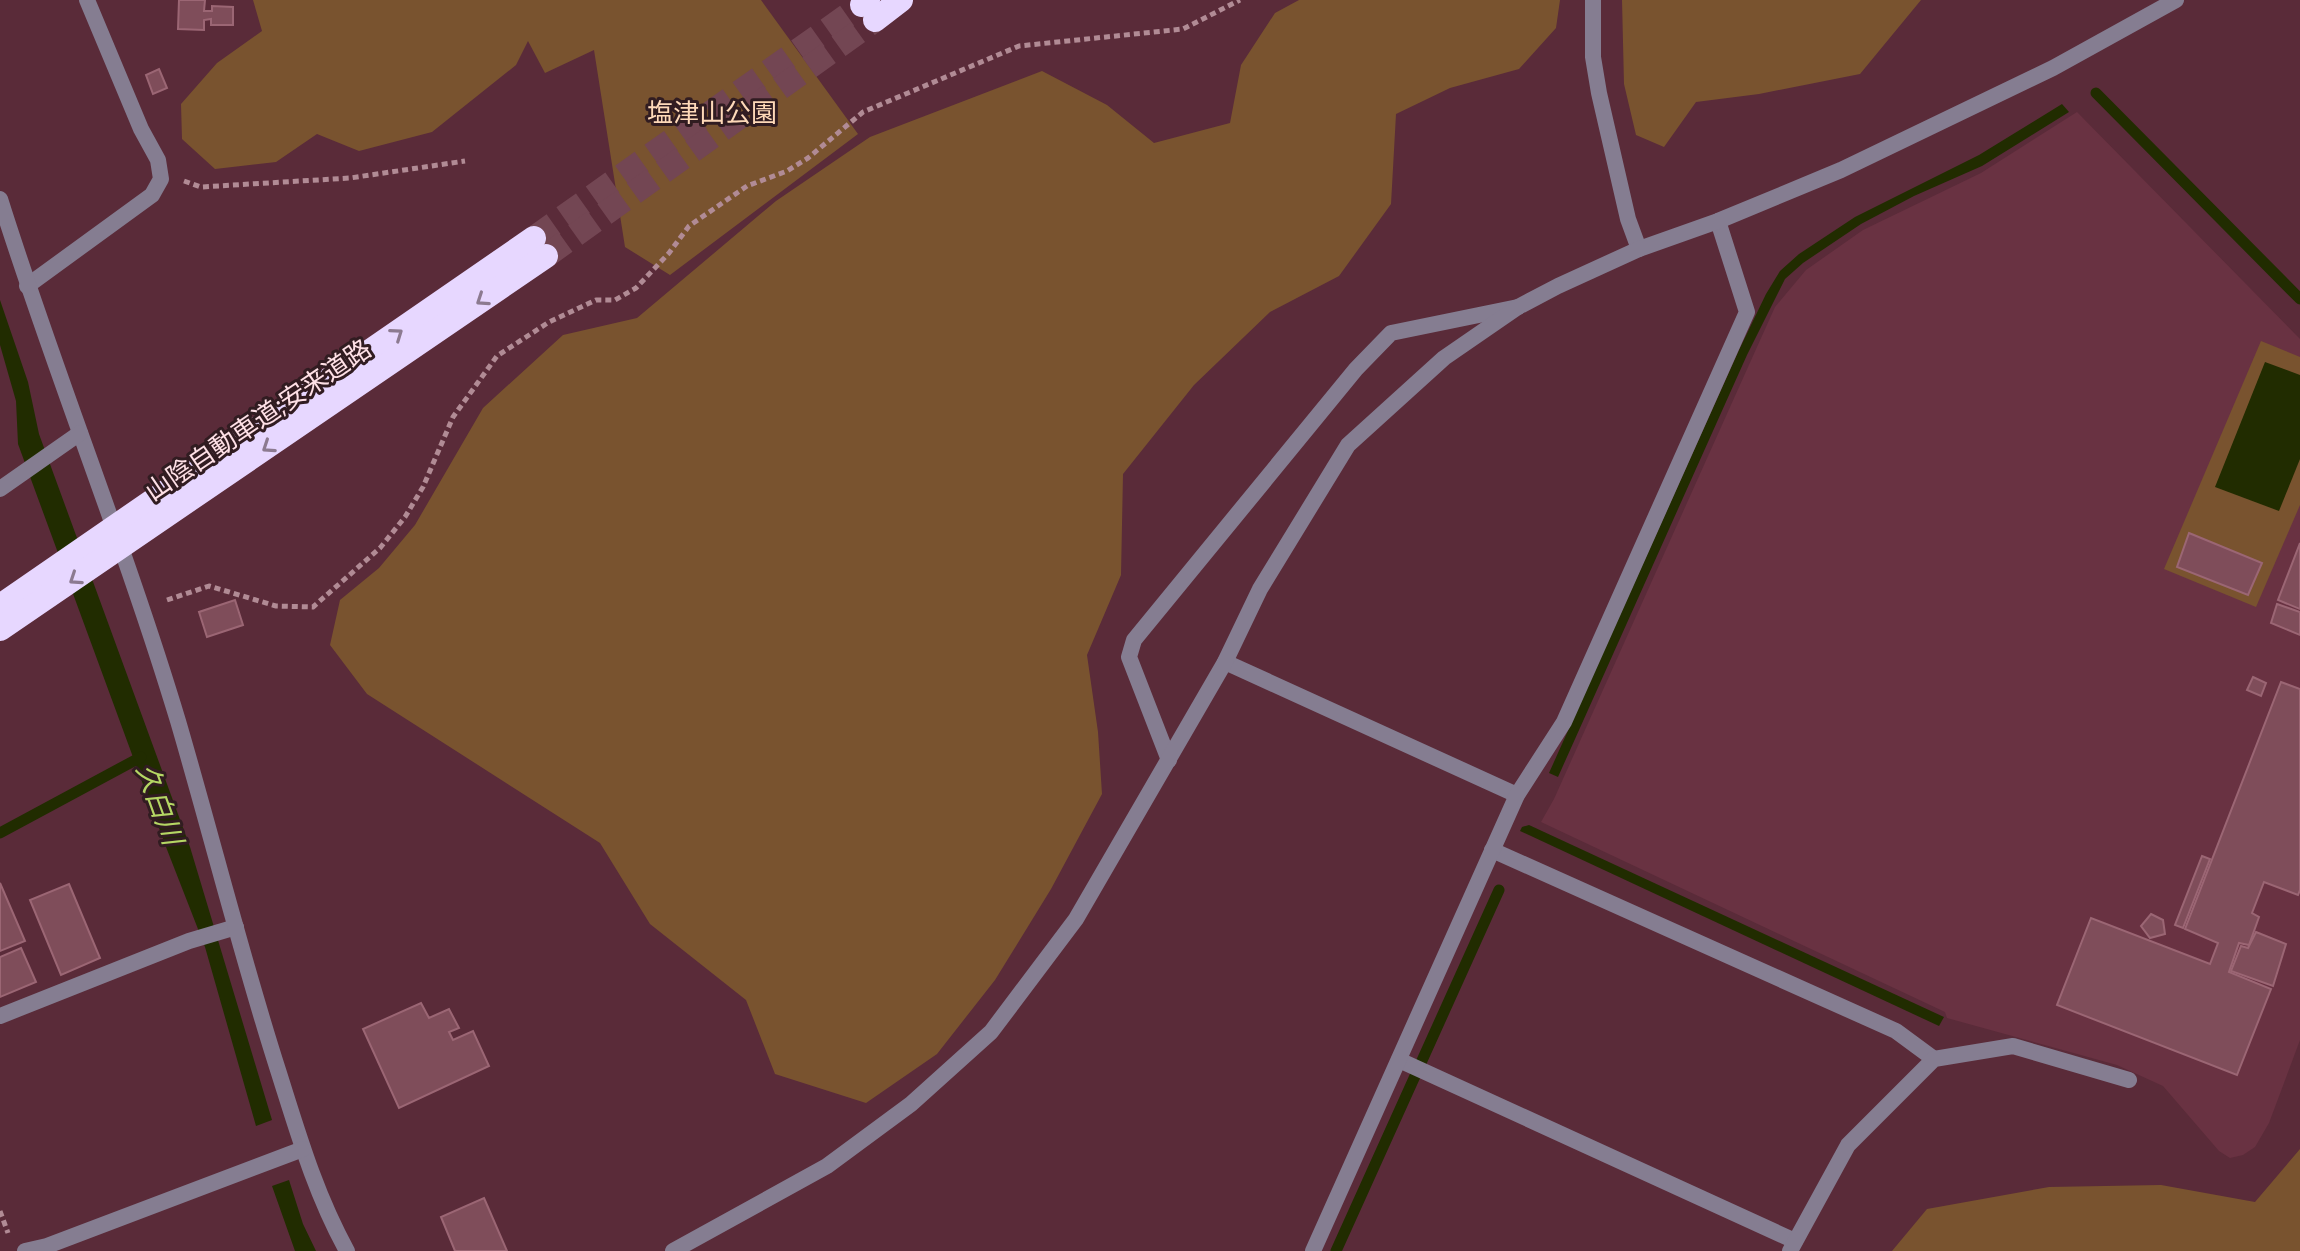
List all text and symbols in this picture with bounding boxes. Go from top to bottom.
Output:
park label: 塩津山公園 [647,96,777,130]
one-way arrow [476,290,491,305]
one-way arrow [388,329,402,344]
street label: 山陰自動車道;安来道路 [138,332,378,508]
one-way arrow [262,437,276,452]
one-way arrow [69,569,83,584]
water label: 久白川 [128,758,192,853]

